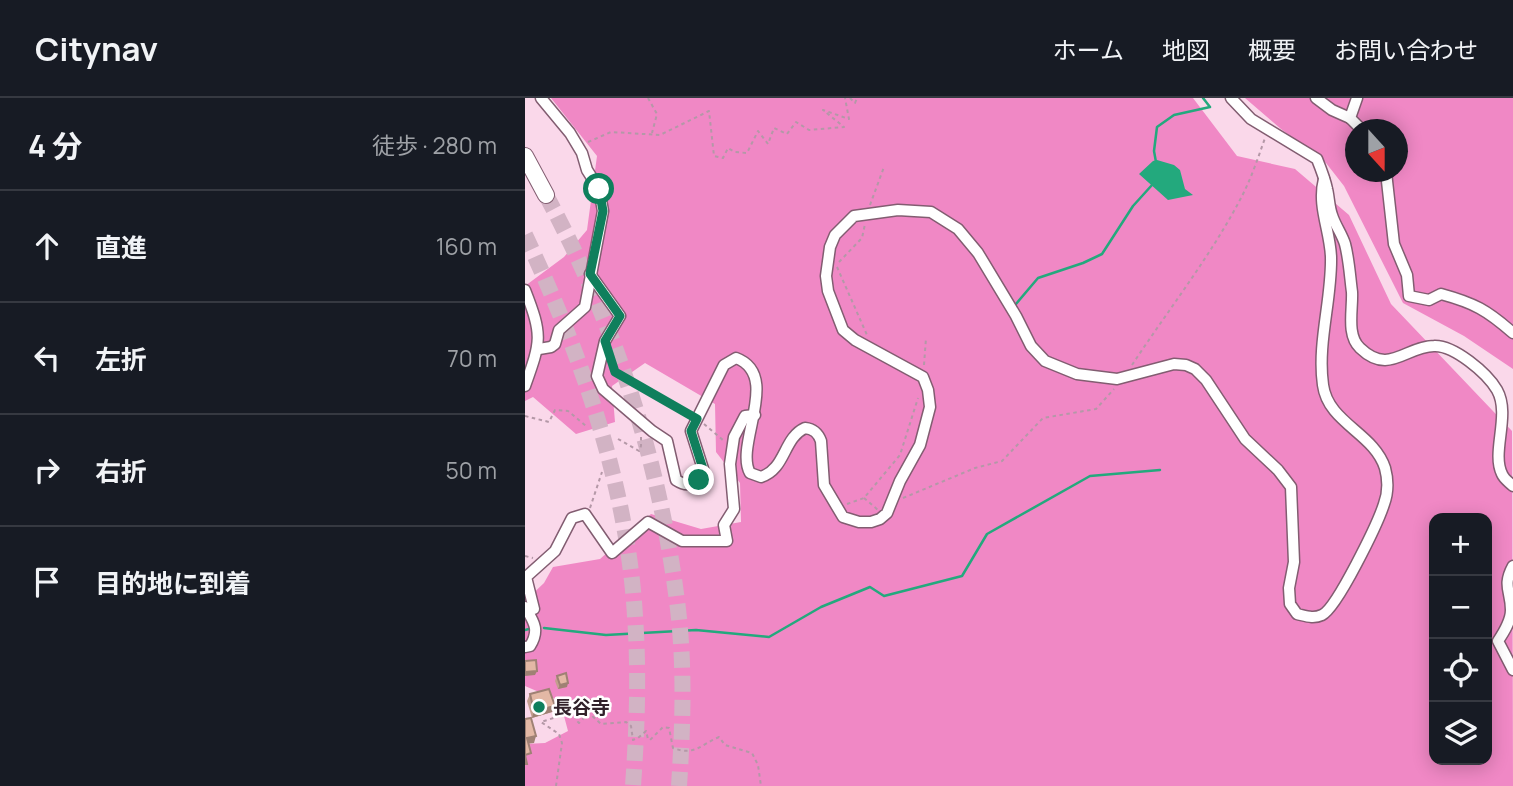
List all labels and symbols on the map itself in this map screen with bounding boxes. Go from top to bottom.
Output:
north arrow [1345,119,1408,182]
route start [583,173,614,204]
route end [683,464,714,495]
place label: 長谷寺 [553,694,610,720]
marker: 長谷寺 [531,699,547,715]

